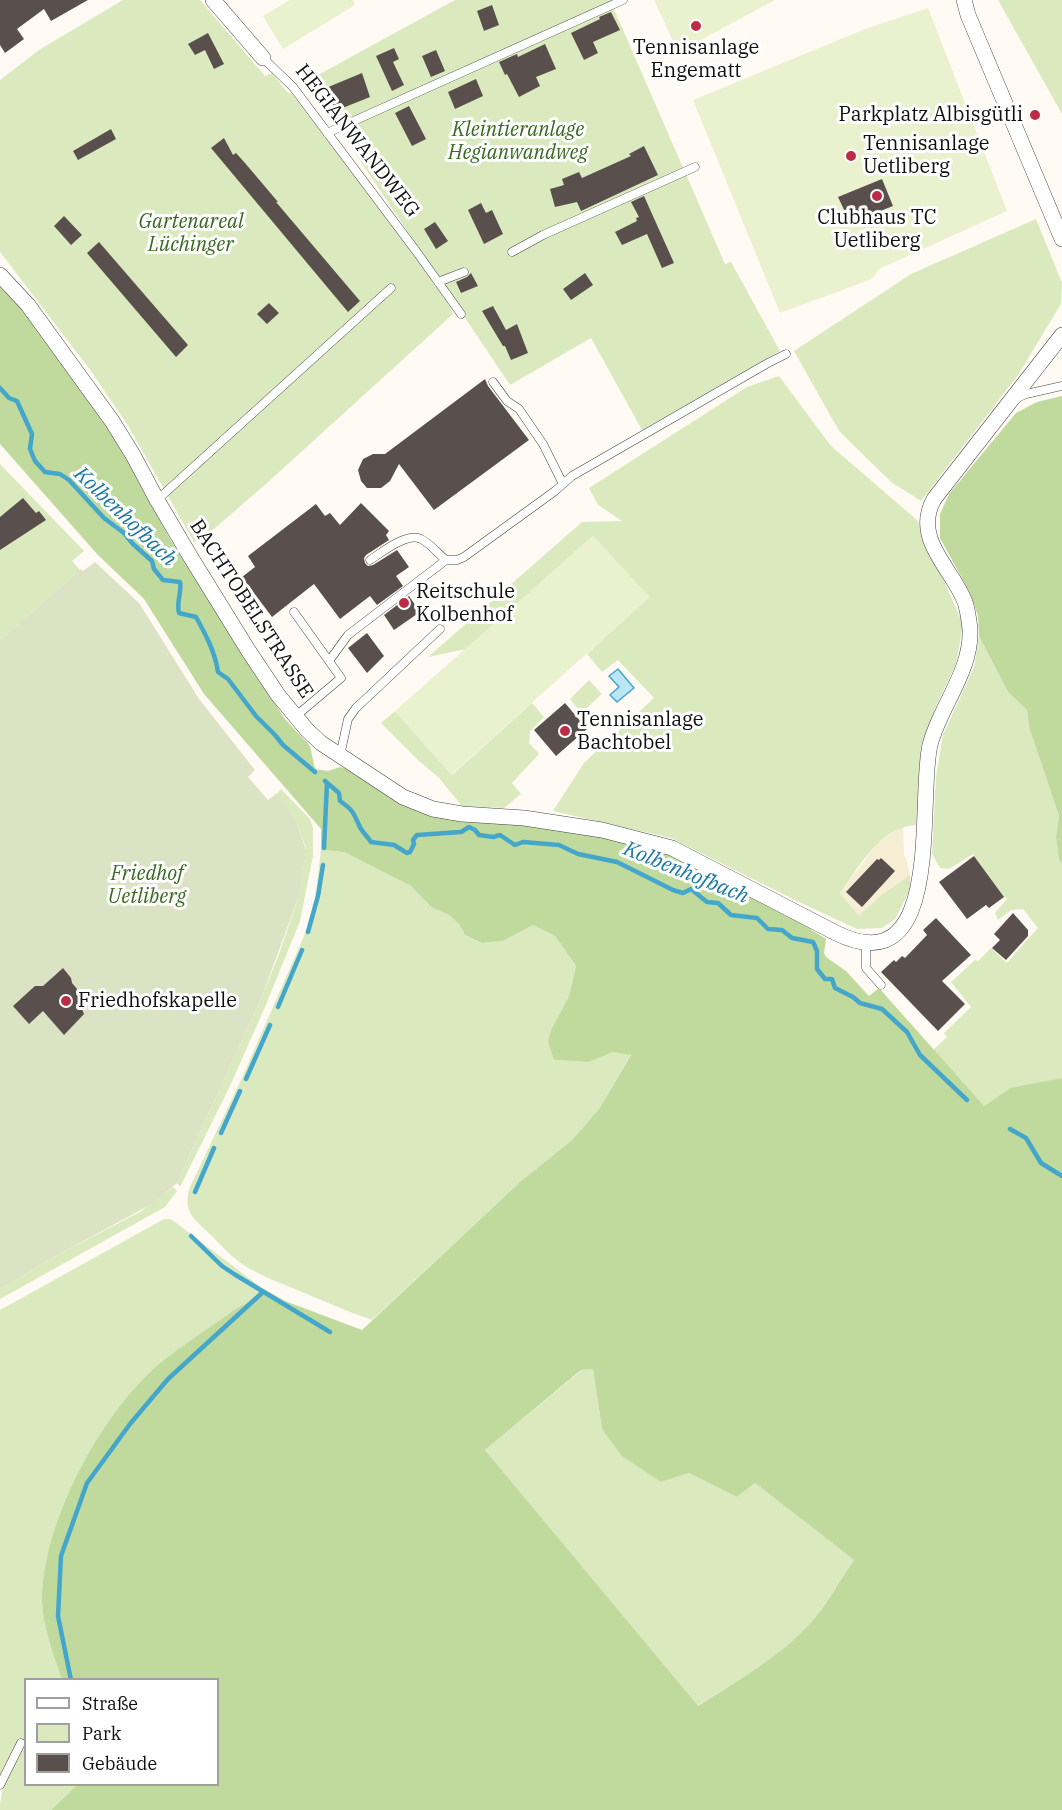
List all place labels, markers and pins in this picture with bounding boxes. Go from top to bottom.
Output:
marker: Tennisanlage Engematt [689,19,703,33]
place label: Tennisanlage Engematt [633,36,759,83]
place label: Parkplatz Albisgütli [839,103,1023,127]
marker: Parkplatz Albisgütli [1028,108,1042,122]
place label: Tennisanlage Uetliberg [863,132,989,179]
marker: Tennisanlage Uetliberg [844,149,858,163]
marker: Clubhaus TC Uetliberg [870,189,884,203]
place label: Clubhaus TC Uetliberg [817,206,937,253]
place label: Reitschule Kolbenhof [416,580,515,627]
marker: Reitschule Kolbenhof [397,596,411,610]
place label: Tennisanlage Bachtobel [577,708,703,755]
marker: Tennisanlage Bachtobel [558,724,572,738]
place label: Friedhofskapelle [78,989,237,1013]
marker: Friedhofskapelle [59,994,73,1008]

